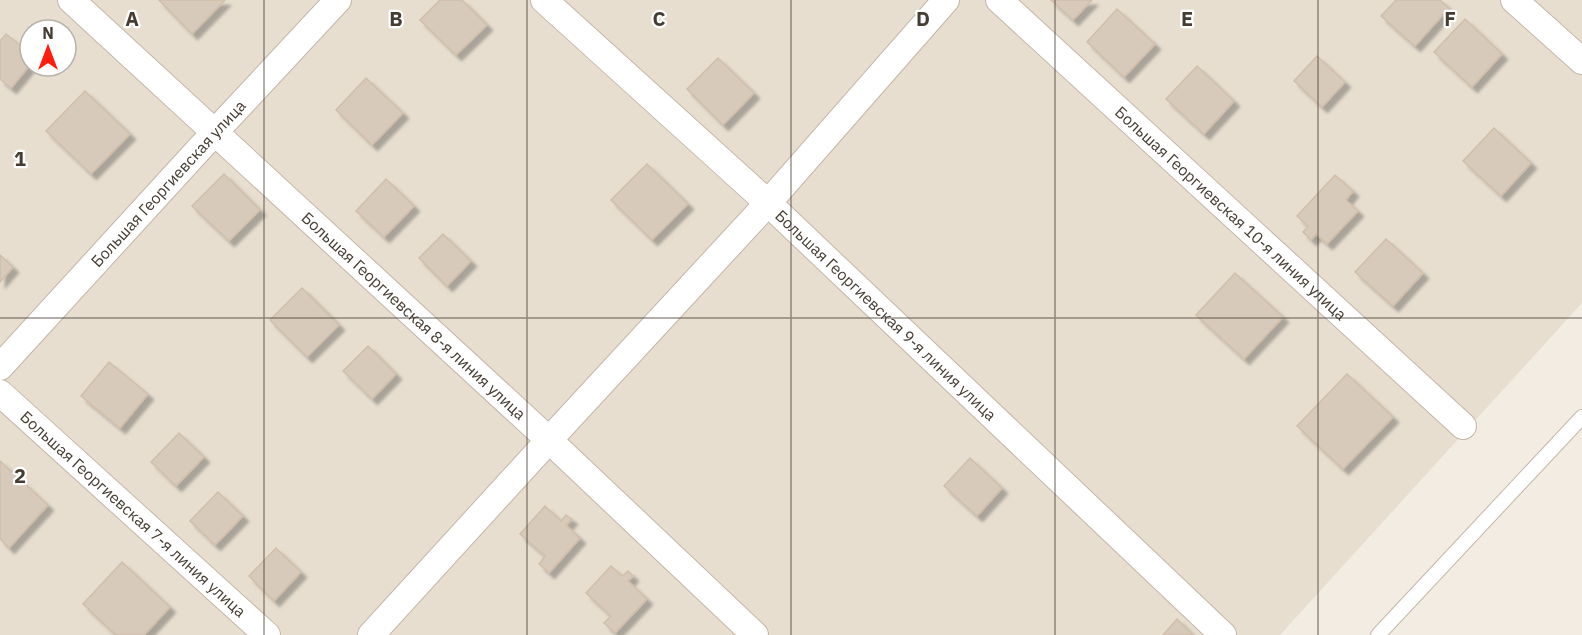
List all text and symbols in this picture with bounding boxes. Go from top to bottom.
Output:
text: A [125,5,139,32]
text: B [389,5,403,32]
text: C [652,5,666,32]
text: D [916,5,930,32]
text: E [1181,5,1193,32]
text: F [1444,5,1456,32]
north arrow [18,18,78,78]
text: N [42,23,54,43]
street label: Большая Георгиевская улица [87,95,250,271]
street label: Большая Георгиевская 10-я линия улица [1111,102,1351,325]
text: 1 [14,145,26,172]
street label: Большая Георгиевская 9-я линия улица [771,205,1001,425]
street label: Большая Георгиевская 8-я линия улица [298,207,530,424]
street label: Большая Георгиевская 7-я линия улица [16,407,251,622]
text: 2 [14,462,26,489]

